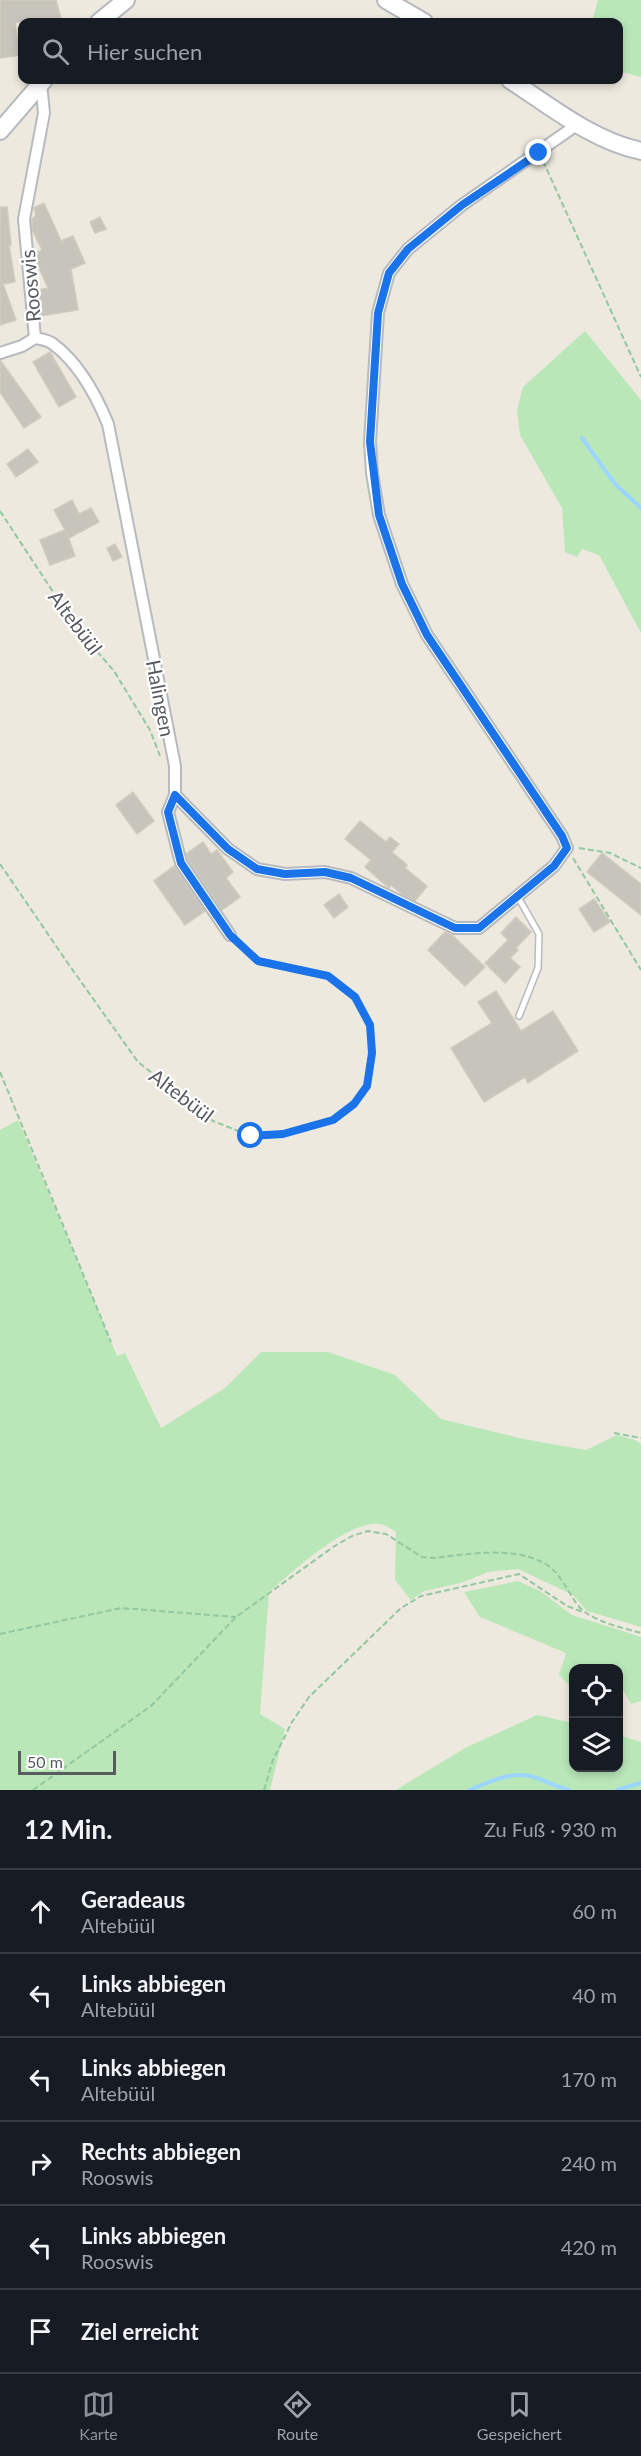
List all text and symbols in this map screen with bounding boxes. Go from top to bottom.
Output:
search box [18,18,623,84]
icon: search [39,35,72,68]
text: Hier suchen [87,38,202,65]
route end [525,139,551,165]
street label: Rooswis [15,249,45,323]
street label: Altebüül [44,585,108,659]
street label: Halingen [142,658,180,738]
street label: Altebüül [145,1063,219,1127]
route start [237,1122,263,1148]
map controls [569,1664,623,1772]
button: locate [569,1664,623,1718]
button: layers [569,1718,623,1772]
scale bar [18,1748,116,1776]
text: 50 m [27,1752,63,1771]
text: 12 Min. [24,1813,112,1845]
text: Zu Fuß · 930 m [484,1817,617,1841]
text: Geradeaus [81,1886,185,1913]
icon: ahead [24,1895,57,1928]
text: 60 m [572,1899,617,1923]
text: Altebüül [81,1913,155,1937]
text: Links abbiegen [81,1970,226,1997]
icon: left [24,1979,57,2012]
text: 40 m [572,1983,617,2007]
text: Altebüül [81,1997,155,2021]
text: Links abbiegen [81,2054,226,2081]
icon: left [24,2063,57,2096]
text: 170 m [561,2067,617,2091]
text: Altebüül [81,2081,155,2105]
text: Rechts abbiegen [81,2138,241,2165]
icon: right [24,2147,57,2180]
text: 240 m [561,2151,617,2175]
text: Rooswis [81,2165,153,2189]
text: Links abbiegen [81,2222,226,2249]
icon: left [24,2231,57,2264]
text: 420 m [561,2235,617,2259]
text: Rooswis [81,2249,153,2273]
icon: arrive [24,2315,57,2348]
text: Ziel erreicht [81,2318,199,2345]
tab: Karte [79,2388,118,2443]
tab: Route [277,2388,318,2443]
tab: Gespeichert [477,2388,562,2443]

